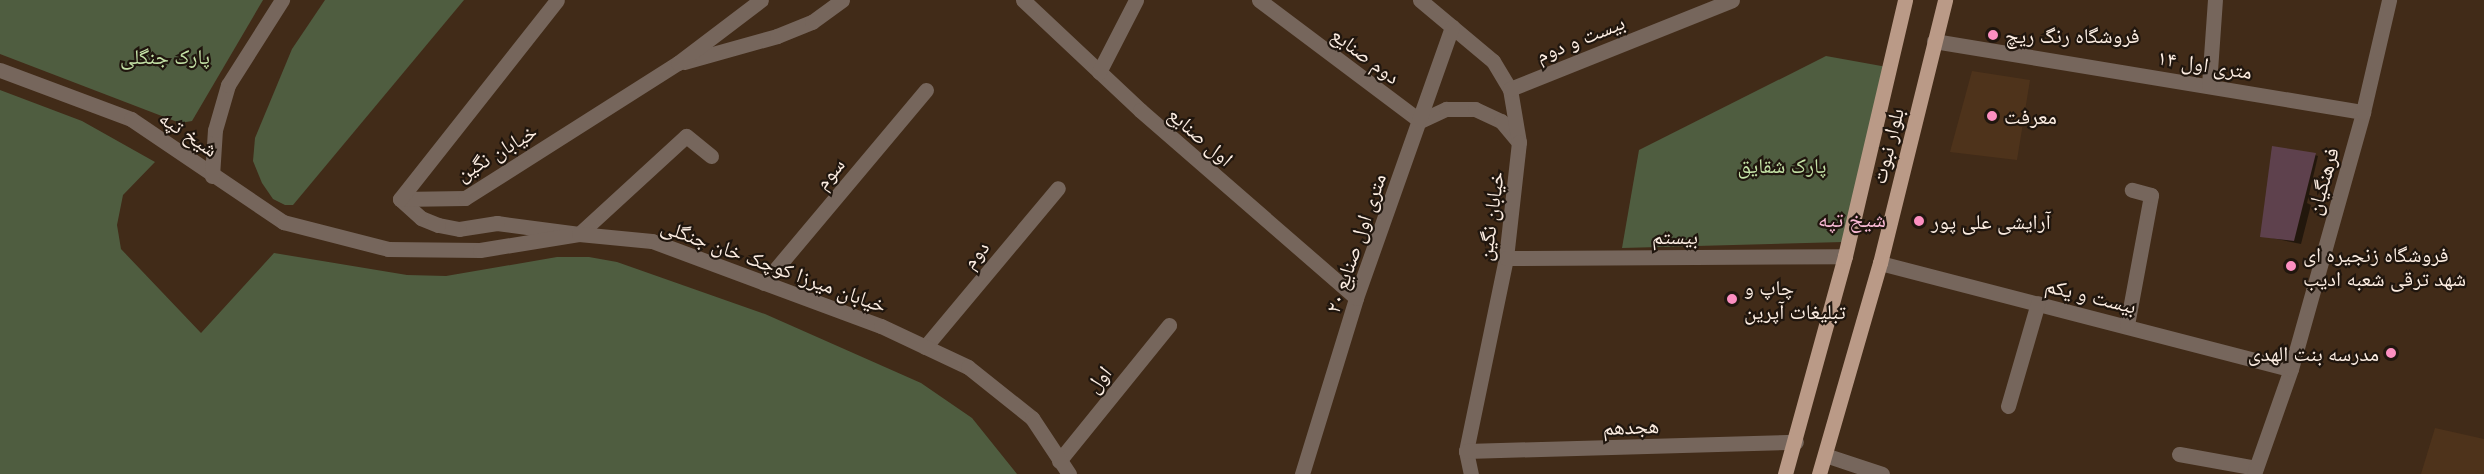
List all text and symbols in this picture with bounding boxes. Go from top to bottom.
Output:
street label: بیست و دوم [1532,9,1628,67]
street label: دوم صنایع [1327,21,1405,89]
place label: فروشگاه رنگ ریچ [2005,22,2140,48]
marker: فروشگاه رنگ ریچ [1986,28,2000,42]
park label: پارک جنگلی [120,43,210,69]
street label: ۱۴ متری اول [2156,44,2254,84]
street label: اول صنایع [1163,101,1239,171]
place label: معرفت [2004,103,2057,129]
street label: شیخ تپه [155,104,223,162]
street label: بلوار نبوت [1865,106,1909,186]
marker: معرفت [1985,109,1999,123]
street label: خیابان نگین [451,118,541,186]
street label: فرهنگیان [2300,144,2344,218]
street label: سوم [808,152,850,194]
park label: پارک شقایق [1737,152,1827,178]
street label: ۲۰ متری اول صنایع [1319,170,1391,316]
street label: خیابان نگین [1471,170,1509,262]
district label: شیخ تپه [1818,206,1886,232]
place label: آرایشی علی پور [1931,208,2051,234]
street label: خیابان میرزا کوچک خان جنگلی [658,213,890,317]
marker: آرایشی علی پور [1912,214,1926,228]
street label: بیستم [1652,223,1698,249]
street label: دوم [956,235,994,273]
place label: فروشگاه زنجیره ای شهد ترقی شعبه ادیب [2303,241,2466,291]
marker: فروشگاه زنجیره ای شهد ترقی شعبه ادیب [2284,259,2298,273]
street label: بیست و یکم [2043,272,2139,318]
place label: چاپ و تبلیغات آپرین [1744,274,1846,324]
marker: چاپ و تبلیغات آپرین [1725,292,1739,306]
place label: مدرسه بنت الهدی [2248,340,2379,366]
marker: مدرسه بنت الهدی [2384,346,2398,360]
street label: اول [1080,360,1116,398]
street label: هجدهم [1602,412,1660,440]

